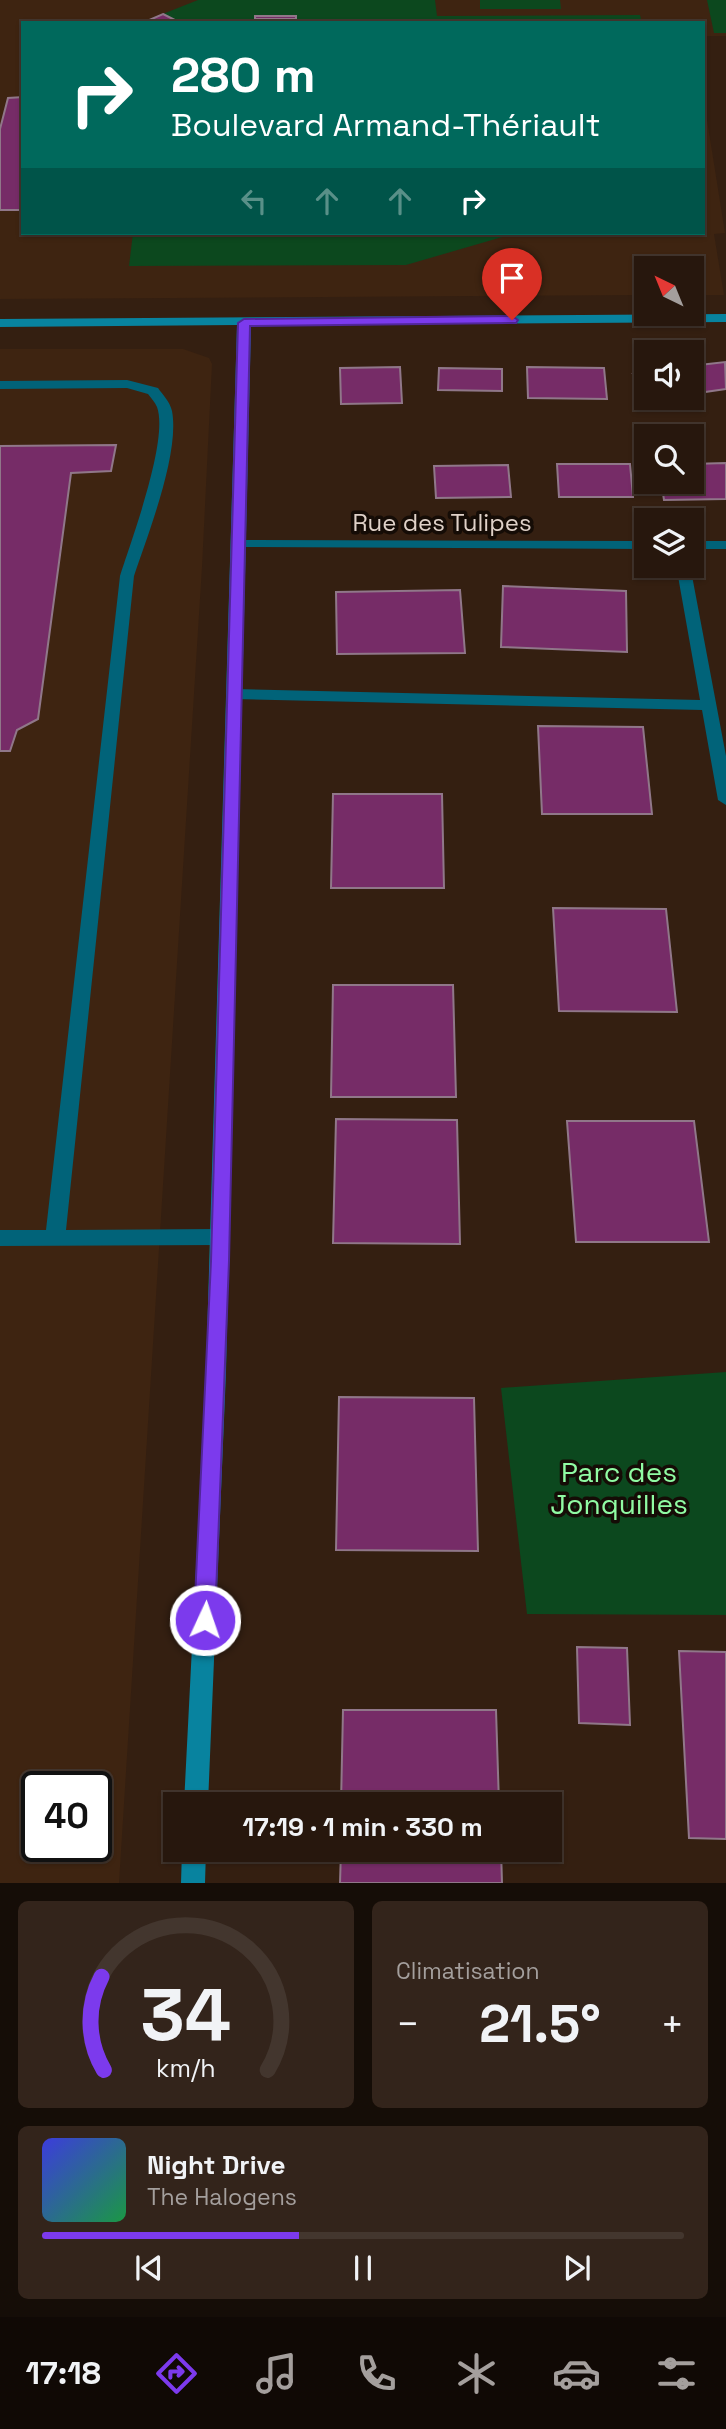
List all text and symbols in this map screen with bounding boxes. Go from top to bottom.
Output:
text: 280 m [171,44,316,106]
icon: right [56,49,147,140]
text: Boulevard Armand-Thériault [171,105,600,145]
icon: left [235,182,273,220]
icon: ahead [308,182,346,220]
icon: ahead [381,182,419,220]
icon: right [454,182,492,220]
pin [482,248,542,320]
north arrow [634,256,704,326]
map controls [634,256,704,578]
icon: arrive [493,259,531,297]
button: sound [634,340,704,410]
button: search [634,424,704,494]
street label: Rue des Tulipes [352,507,532,538]
button: layers [634,508,704,578]
park label: Parc des Jonquilles [550,1454,688,1522]
position arrow [168,1583,242,1657]
speed limit sign: 40 [21,1771,112,1862]
text: 17:19 · 1 min · 330 m [242,1810,483,1844]
text: Climatisation [396,1956,540,1986]
text: 34 [141,1969,231,2062]
text: 21.5° [479,1991,601,2057]
text: − [396,2000,420,2048]
text: + [660,2000,684,2048]
text: km/h [156,2052,216,2084]
text: Night Drive [147,2148,285,2182]
text: The Halogens [147,2182,297,2212]
icon: previous [130,2249,168,2287]
icon: pause [344,2249,382,2287]
icon: next [558,2249,596,2287]
icon: directions [152,2349,201,2398]
icon: music [252,2349,301,2398]
icon: phone [352,2349,401,2398]
icon: climate [452,2349,501,2398]
icon: car [552,2349,601,2398]
icon: filters [652,2349,701,2398]
text: 17:18 [25,2353,101,2393]

